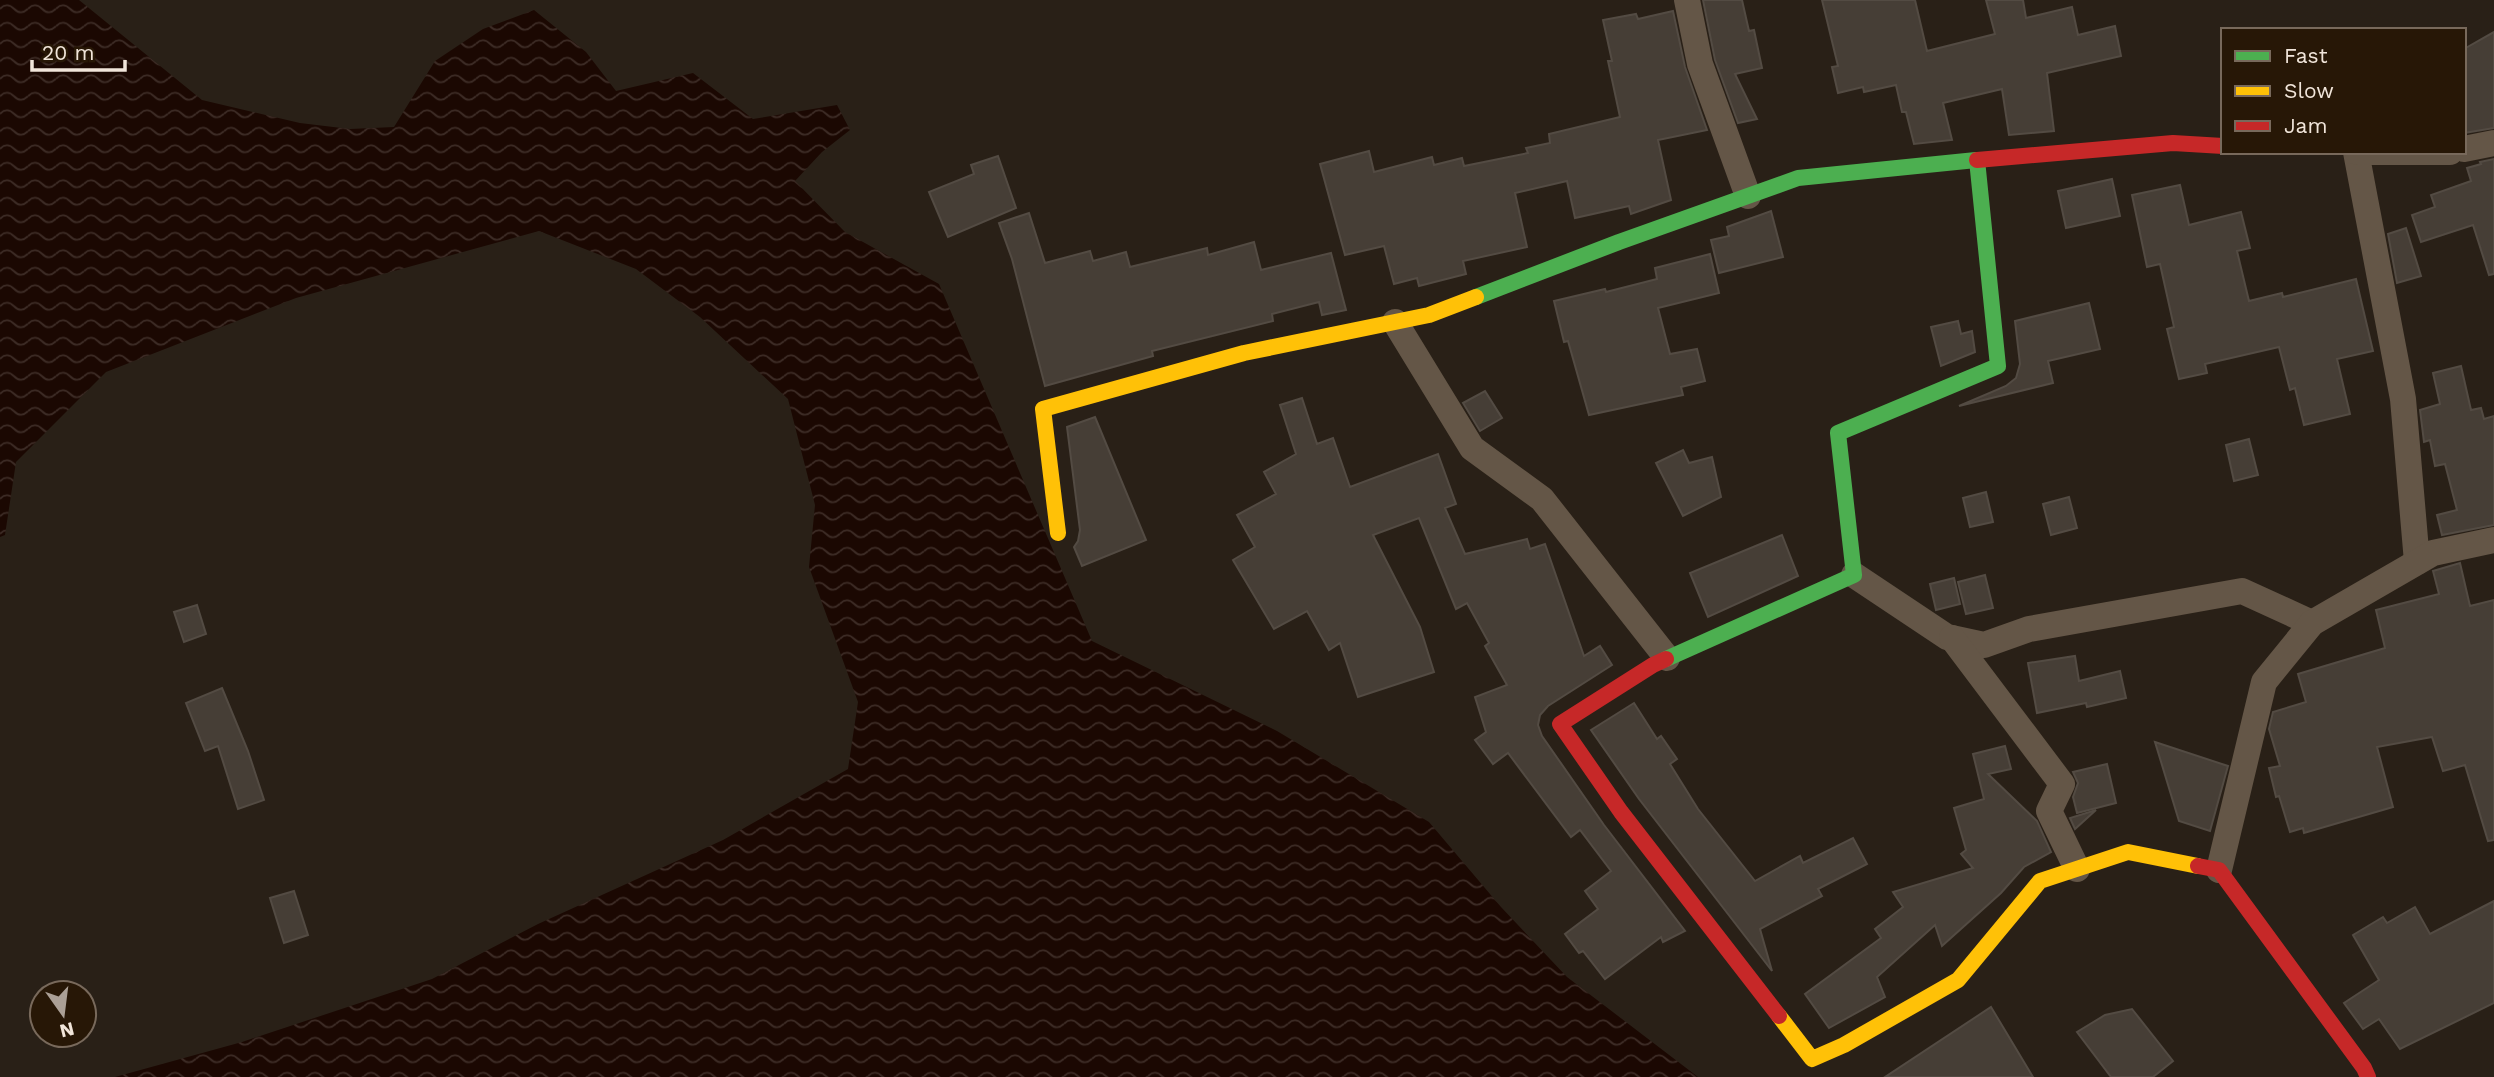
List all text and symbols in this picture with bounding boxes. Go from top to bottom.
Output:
scale bar [32,28,124,72]
legend [2221,28,2466,154]
text: 20 m [42,40,94,65]
text: Fast [2284,43,2328,68]
text: Slow [2284,78,2334,103]
text: Jam [2284,113,2327,138]
north arrow [28,979,98,1049]
text: N [57,1017,77,1043]

